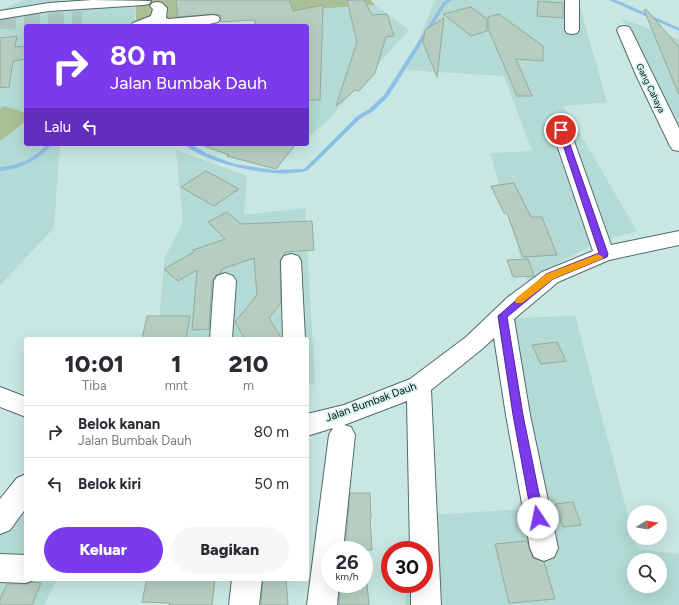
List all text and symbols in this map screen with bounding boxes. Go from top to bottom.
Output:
text: 80 m [110,38,176,72]
icon: right [44,40,96,92]
street label: Gang Cahaya [634,61,668,115]
text: Jalan Bumbak Dauh [110,72,267,94]
pin [544,113,578,147]
icon: left [79,116,101,138]
text: Lalu [44,118,71,136]
icon: arrive [550,119,572,141]
text: 10:01 [65,349,124,378]
text: 1 [171,349,181,378]
text: 210 [228,349,268,378]
text: Tiba [82,378,107,393]
text: mnt [165,378,188,393]
text: m [243,378,254,393]
street label: Jalan Bumbak Dauh [324,379,418,425]
text: Belok kanan [78,415,160,433]
icon: right [44,421,66,443]
text: 80 m [254,423,289,441]
text: Jalan Bumbak Dauh [78,433,191,448]
icon: left [44,473,66,495]
text: Belok kiri [78,475,141,493]
text: 50 m [254,475,289,493]
position arrow [517,497,559,539]
north arrow [627,505,667,545]
map controls [627,505,667,593]
button: Keluar [44,527,163,573]
button: Bagikan [171,527,289,573]
speed limit sign: 30 [381,541,433,593]
text: 26 [335,550,359,574]
button: search [627,553,667,593]
text: km/h [336,570,358,583]

